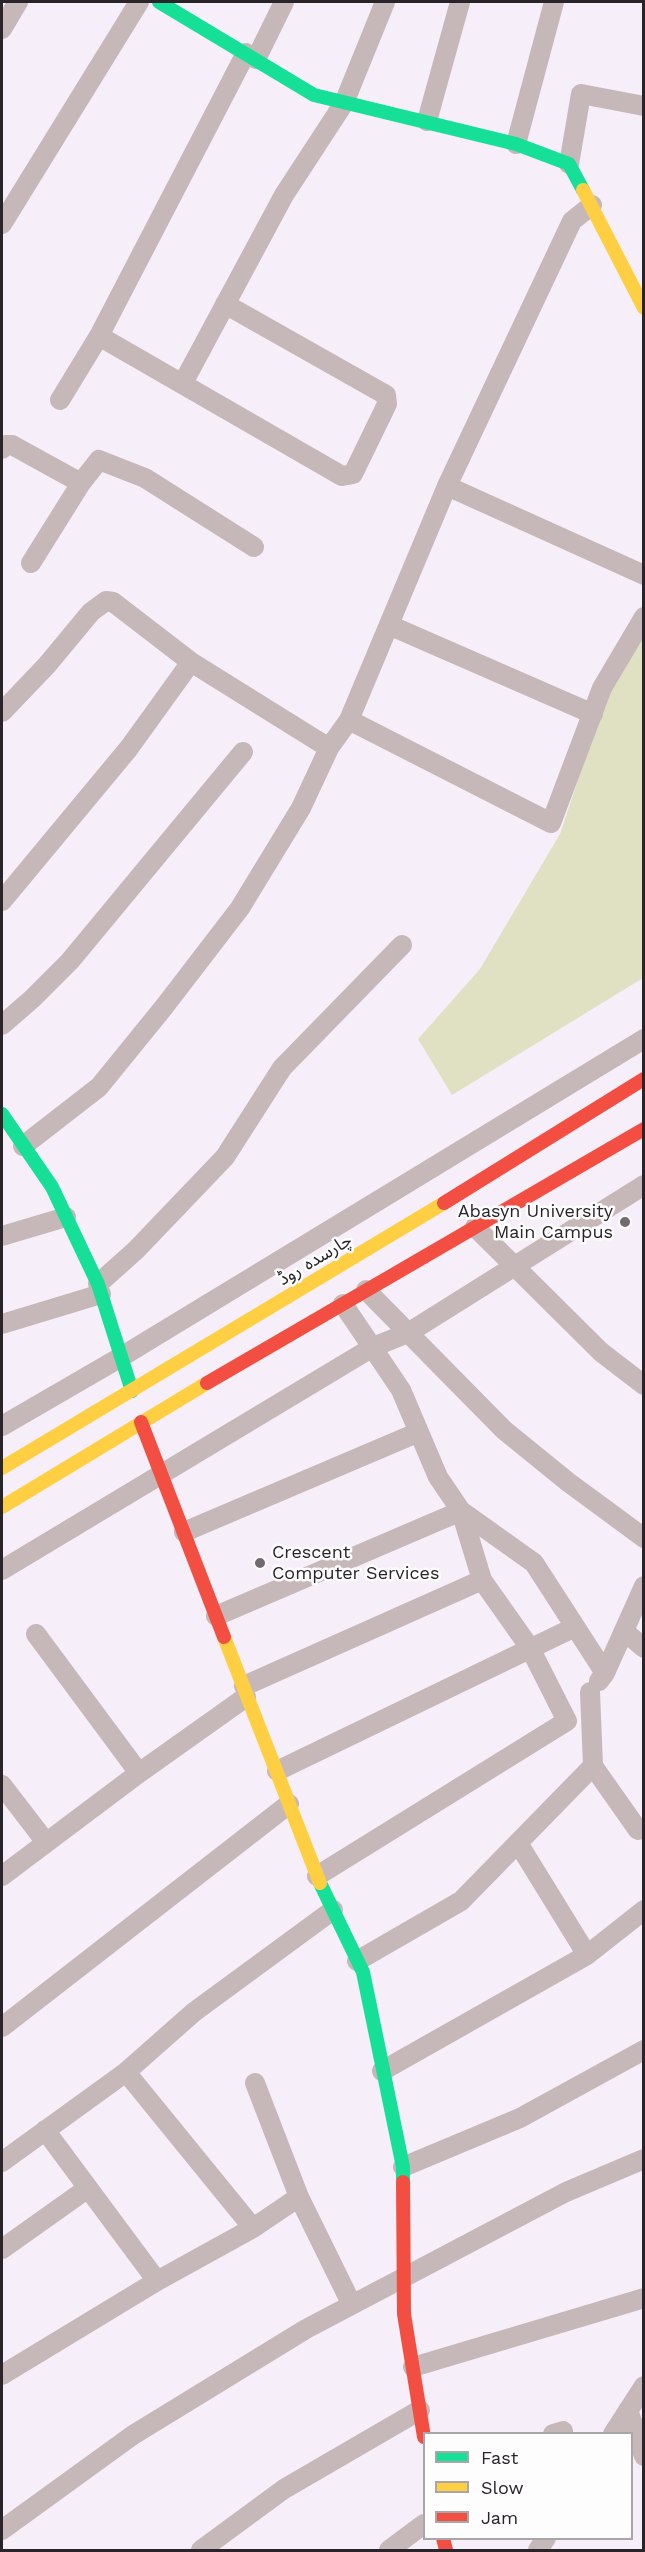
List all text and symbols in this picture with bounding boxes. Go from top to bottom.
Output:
place label: Abasyn University Main Campus [458,1201,613,1244]
marker: Abasyn University Main Campus [618,1215,632,1229]
street label: چارسدہ روڈ [274,1230,356,1290]
place label: Crescent Computer Services [272,1542,439,1584]
marker: Crescent Computer Services [253,1556,267,1570]
legend [423,2432,633,2540]
text: Fast [481,2447,518,2468]
text: Slow [481,2477,524,2498]
text: Jam [481,2507,518,2528]

